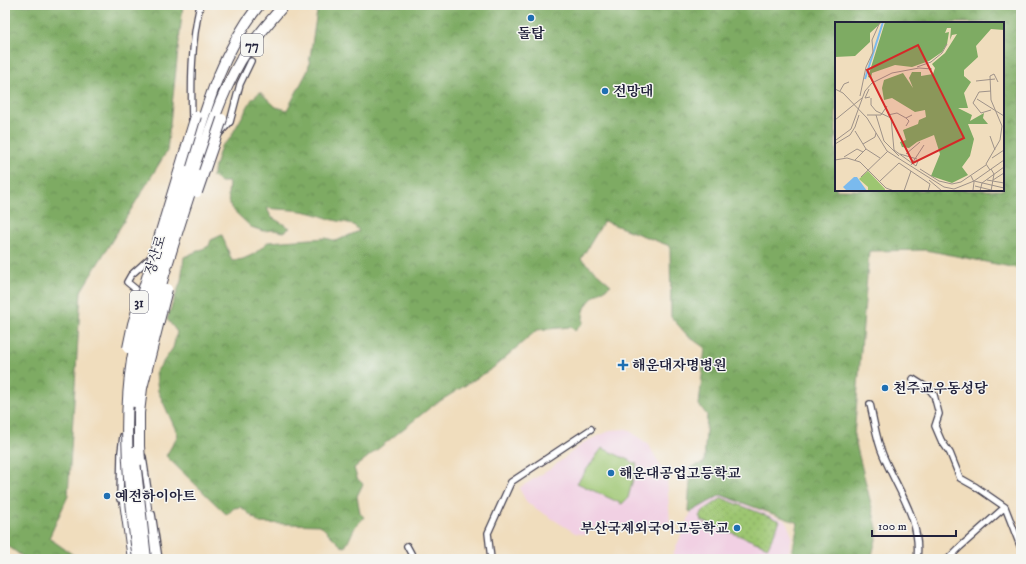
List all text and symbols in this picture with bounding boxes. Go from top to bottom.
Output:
marker: 돌탑 [526,13,536,23]
inset map [835,22,1004,191]
place label: 돌탑 [517,25,545,43]
road number: 77 [241,34,263,56]
place label: 전망대 [613,83,654,101]
marker: 전망대 [600,86,610,96]
street label: 장산로 [141,233,171,277]
road number: 31 [130,291,148,313]
place label: 해운대자명병원 [632,357,727,375]
marker: 해운대자명병원 [617,359,629,371]
place label: 천주교우동성당 [893,380,988,398]
marker: 천주교우동성당 [880,383,890,393]
place label: 해운대공업고등학교 [619,465,741,483]
marker: 해운대공업고등학교 [606,468,616,478]
place label: 예전하이아트 [115,488,197,506]
marker: 예전하이아트 [102,491,112,501]
scale bar [872,512,956,538]
text: 100 m [878,519,907,534]
place label: 부산국제외국어고등학교 [580,520,729,538]
marker: 부산국제외국어고등학교 [732,523,742,533]

